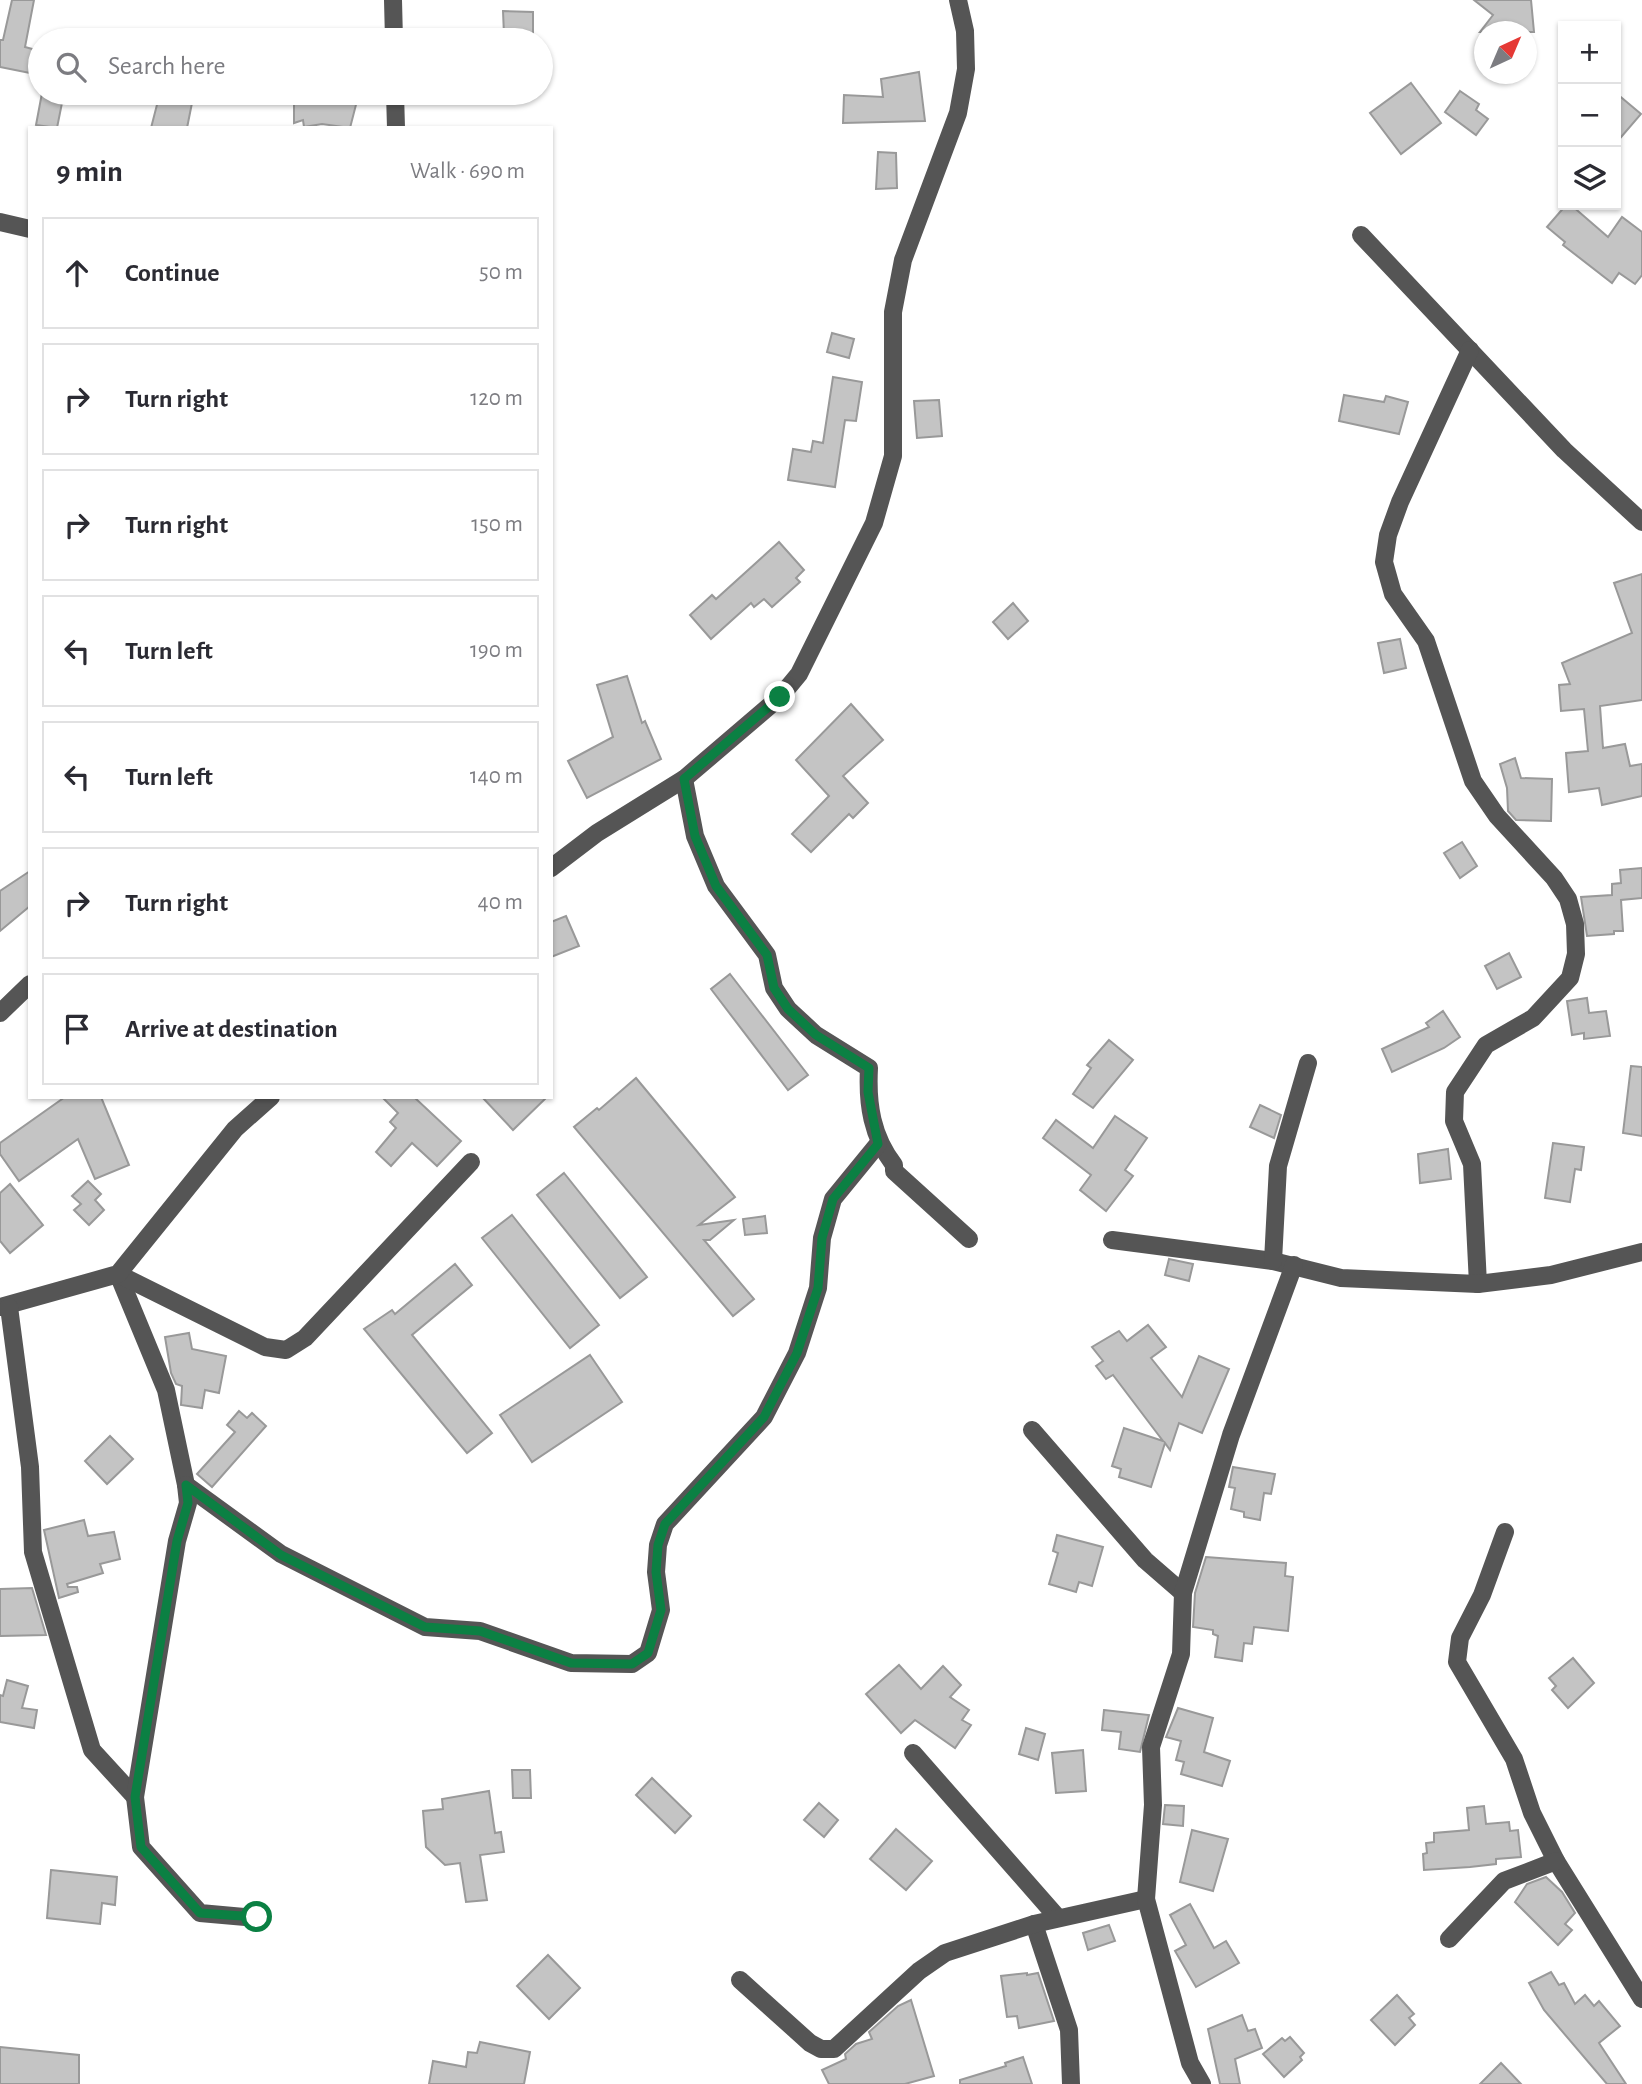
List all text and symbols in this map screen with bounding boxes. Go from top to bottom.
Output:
north arrow [1474,21,1537,84]
map controls [1558,21,1621,210]
button: + [1558,21,1621,84]
search box [28,28,553,105]
icon: search [52,48,90,86]
text: Search here [108,53,226,79]
button: − [1558,84,1621,147]
button: layers [1558,147,1621,210]
text: 9 min [56,157,123,187]
text: Walk · 690 m [410,160,525,183]
icon: ahead [58,254,96,292]
text: Continue [125,260,220,286]
text: 50 m [479,261,523,284]
icon: right [58,380,96,418]
text: Turn right [125,386,228,412]
text: 120 m [470,387,523,410]
icon: right [58,506,96,544]
text: Turn right [125,512,228,538]
text: 150 m [471,513,523,536]
icon: left [58,632,96,670]
text: Turn left [125,638,213,664]
text: 190 m [470,639,523,662]
route end [764,681,795,712]
icon: left [58,758,96,796]
text: Turn left [125,764,213,790]
text: 140 m [470,765,523,788]
icon: right [58,884,96,922]
text: Turn right [125,890,228,916]
text: 40 m [478,891,523,914]
icon: arrive [58,1010,96,1048]
text: Arrive at destination [125,1016,338,1042]
route start [241,1901,272,1932]

